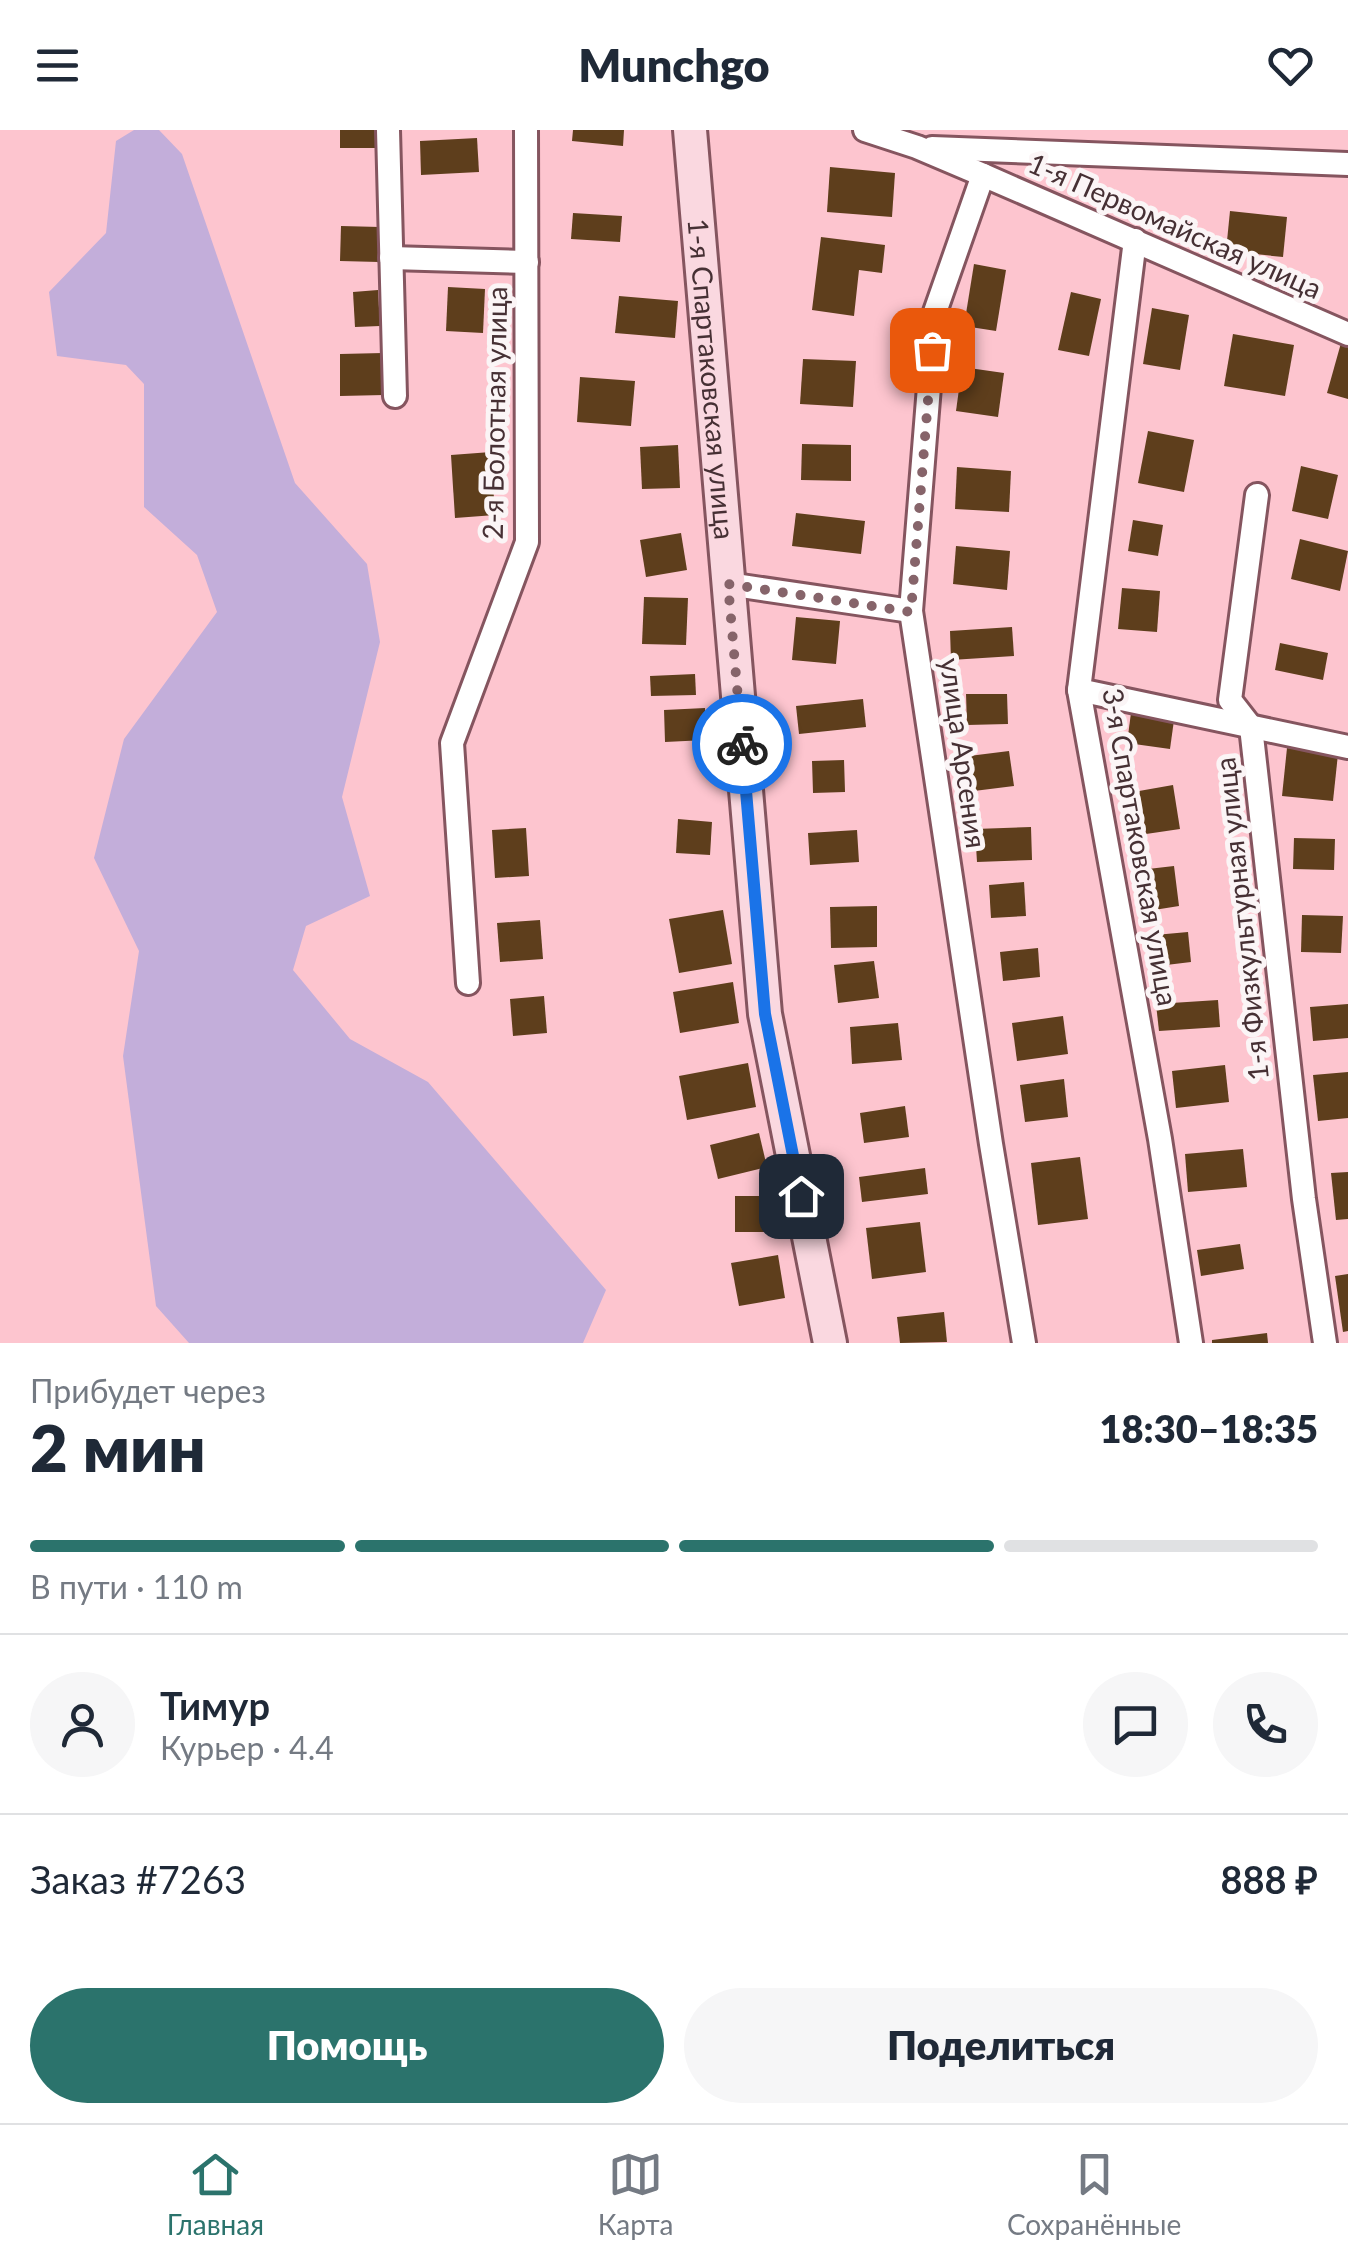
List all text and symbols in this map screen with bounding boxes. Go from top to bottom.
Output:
icon: menu [30,38,85,93]
text: Munchgo [578,38,770,92]
icon: heart [1263,38,1318,93]
street label: 1-я Первомайская улица [1024,145,1327,305]
street label: 1-я Спартаковская улица [682,217,743,541]
street label: 2-я Болотная улица [475,286,513,540]
pin [890,308,975,393]
icon: bag [905,323,960,378]
street label: улица Арсения [934,656,994,850]
street label: 3-я Спартаковская улица [1096,685,1186,1008]
courier [692,694,792,794]
icon: bike [715,717,770,772]
street label: 1-я Физкультурная улица [1207,756,1275,1082]
pin [759,1154,844,1239]
icon: home [774,1169,829,1224]
text: Прибудет через [30,1371,266,1410]
text: 18:30–18:35 [1099,1405,1318,1451]
text: 2 мин [30,1408,206,1486]
text: В пути · 110 m [30,1567,243,1606]
button: person [30,1672,135,1777]
button: chat [1083,1672,1188,1777]
button: phone [1213,1672,1318,1777]
text: Тимур [160,1682,270,1728]
text: Курьер · 4.4 [160,1728,334,1767]
text: Заказ #7263 [30,1856,246,1902]
text: 888 ₽ [1221,1856,1318,1902]
button: Помощь [30,1988,664,2103]
button: Поделиться [684,1988,1318,2103]
tab: Главная [167,2147,264,2241]
tab: Карта [598,2147,673,2241]
tab: Сохранённые [1007,2147,1181,2241]

